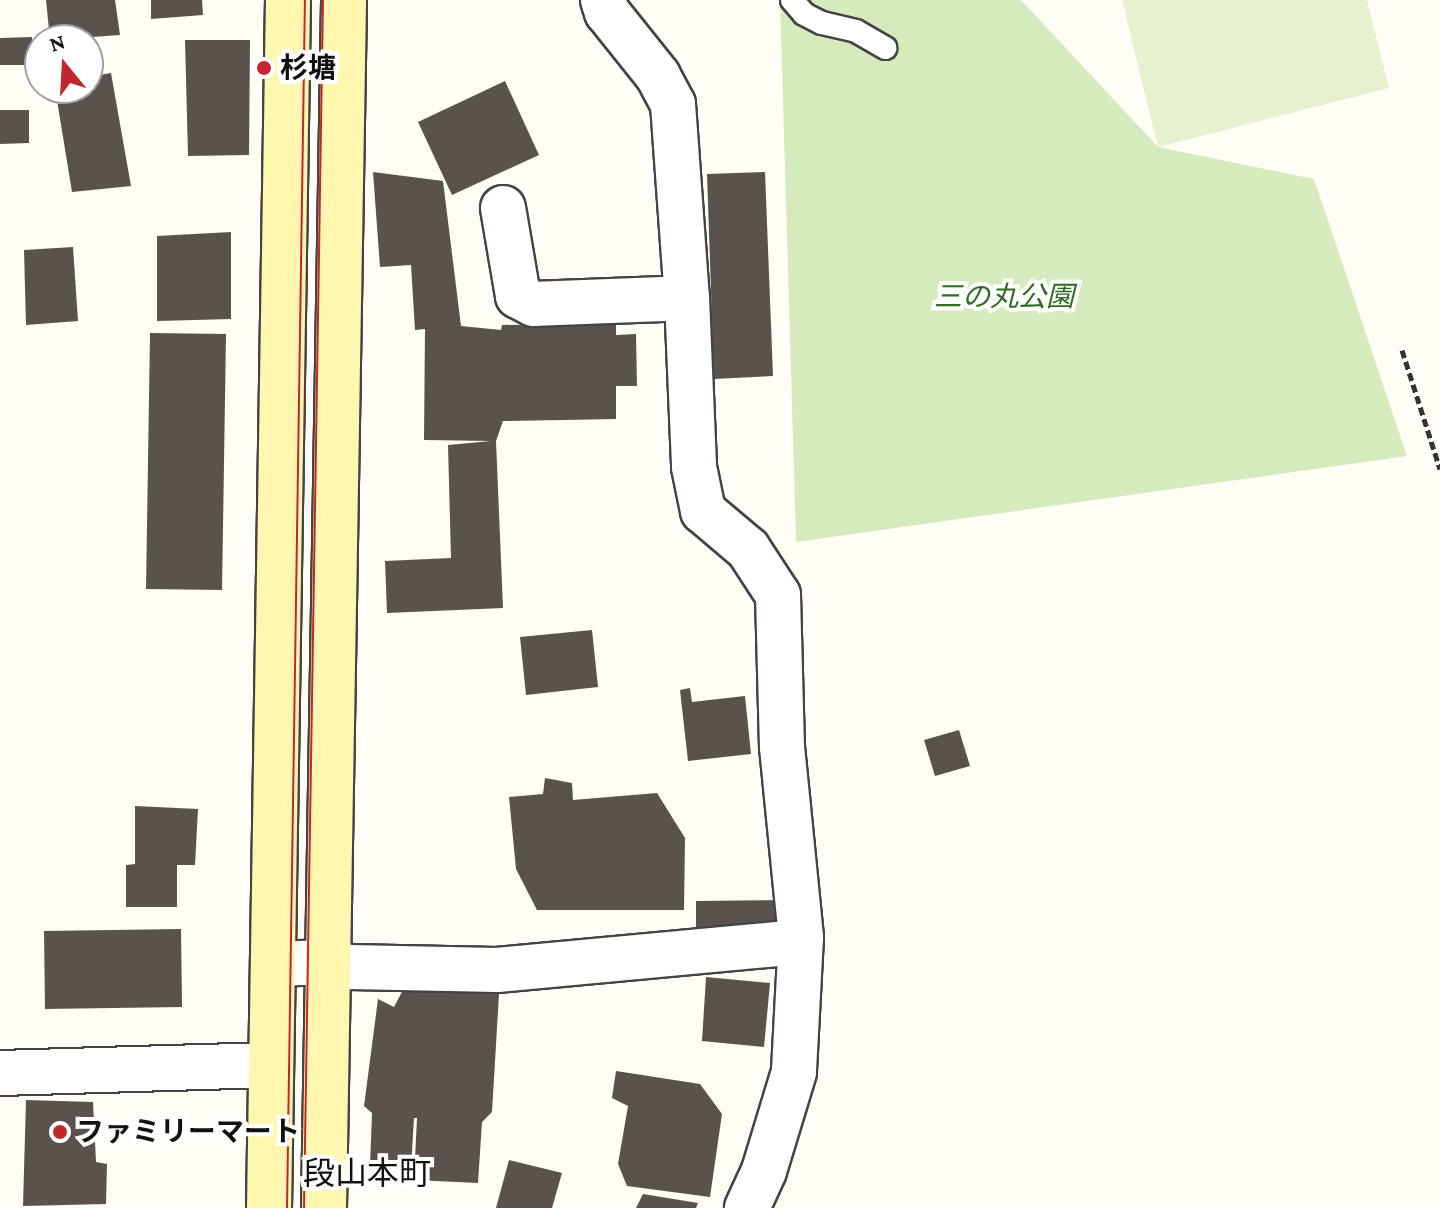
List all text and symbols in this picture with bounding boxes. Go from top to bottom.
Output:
north arrow [24,24,104,104]
text: N [46,28,68,57]
place label: 杉塘 [280,51,336,85]
marker: 杉塘 [255,59,273,77]
park label: 三の丸公園 [934,280,1074,314]
place label: ファミリーマート [76,1115,300,1149]
marker: ファミリーマート [51,1123,69,1141]
district label: 段山本町 [303,1154,431,1192]

